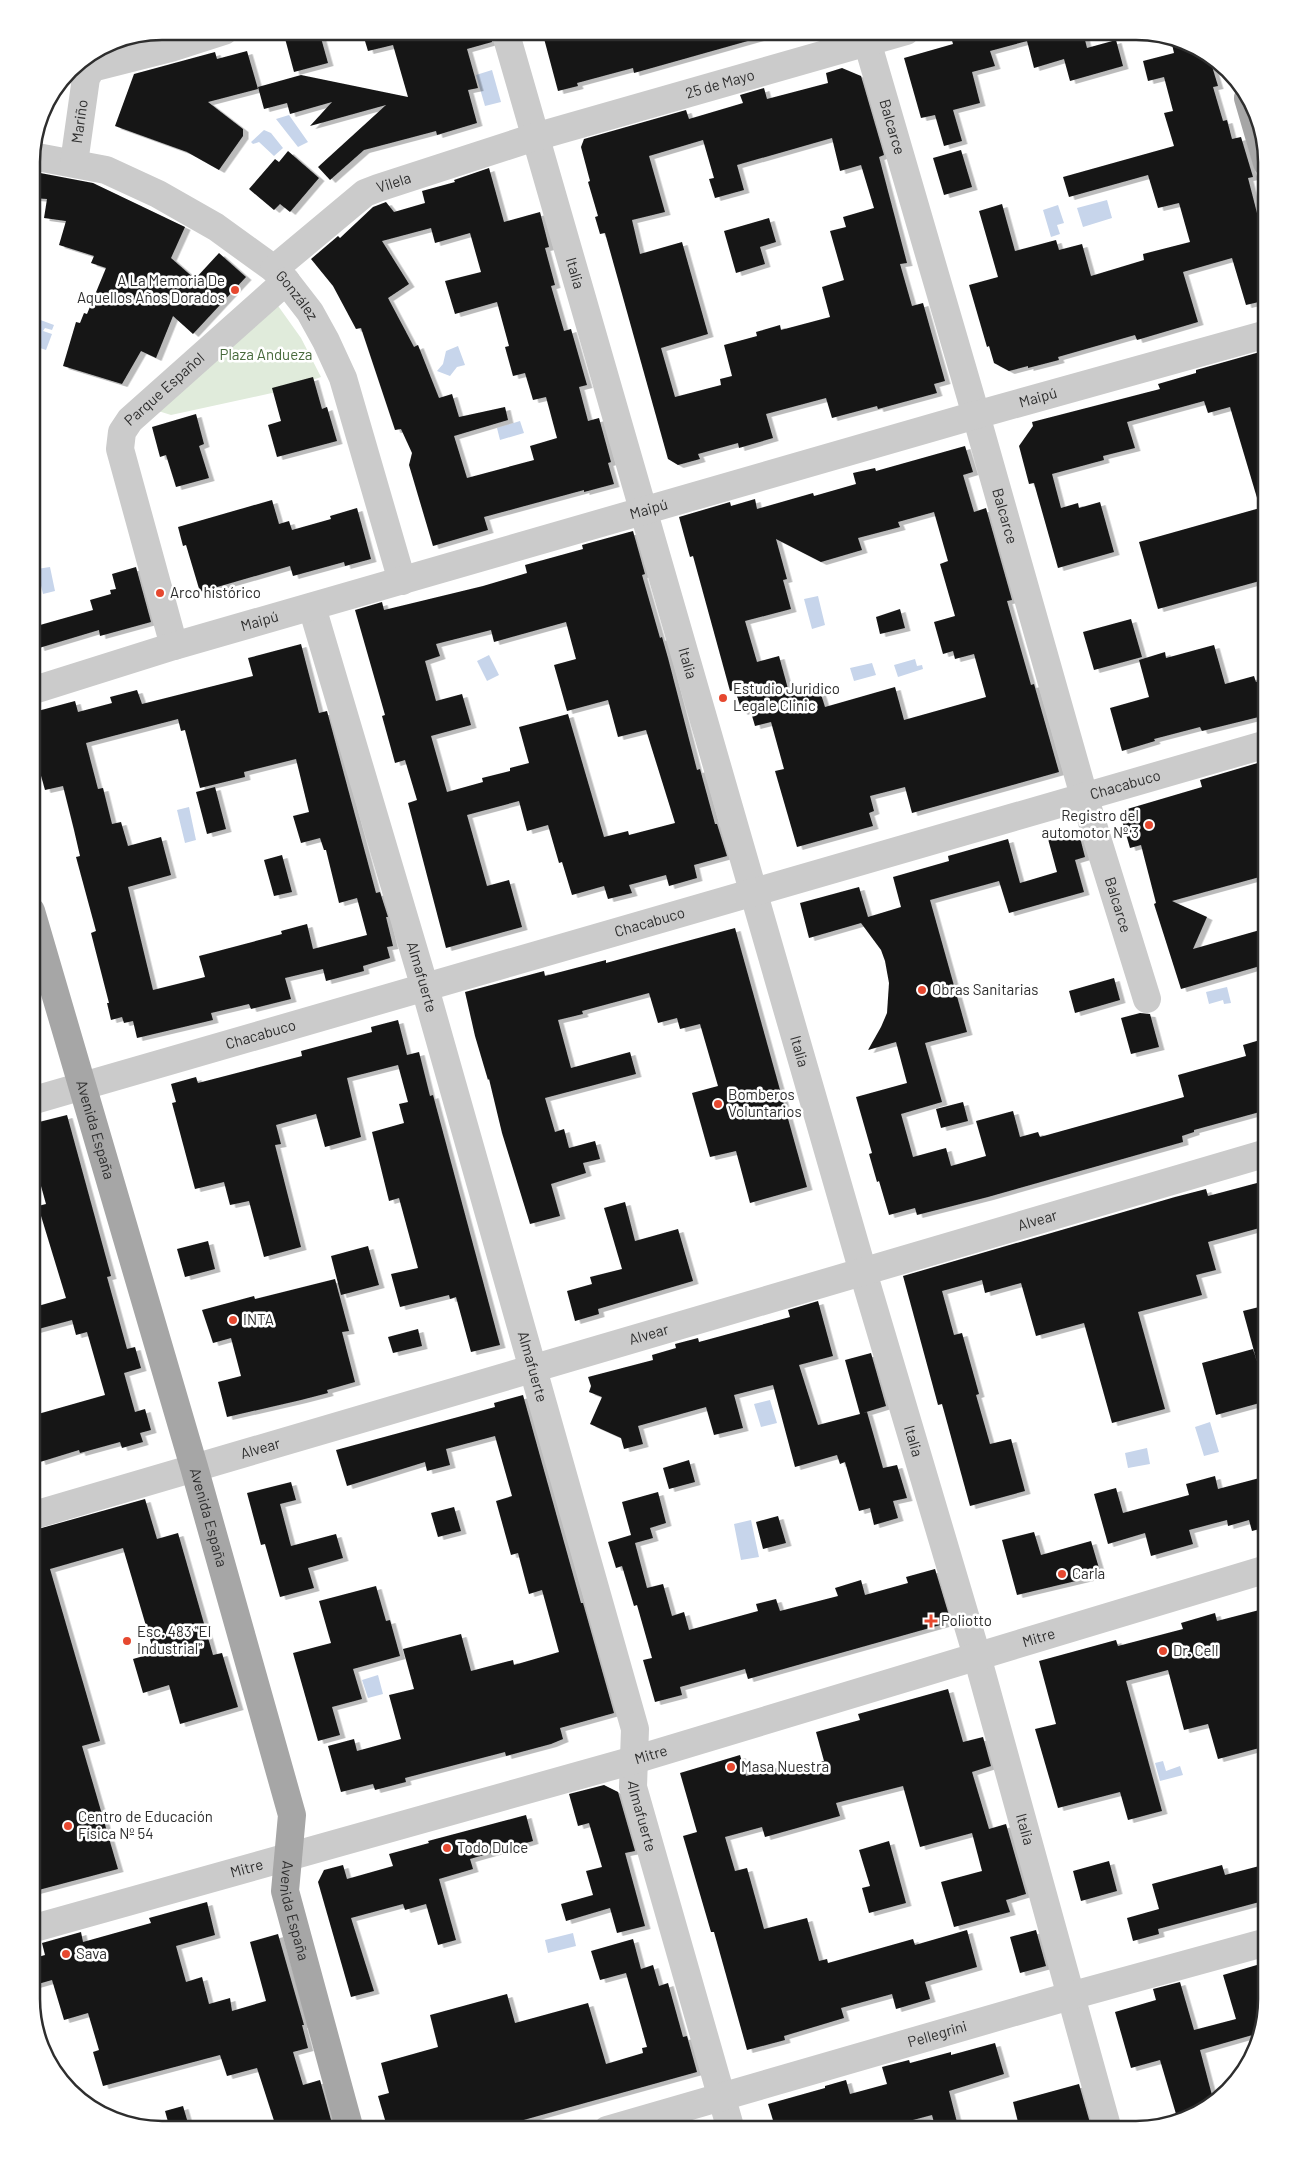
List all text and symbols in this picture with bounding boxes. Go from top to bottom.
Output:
street label: 25 de Mayo [683,65,756,102]
street label: Balcarce [876,97,910,157]
street label: Mariño [67,98,91,144]
street label: Vilela [374,168,413,196]
street label: Italia [563,255,589,291]
street label: González [273,266,323,323]
place label: A La Memoria De Aquellos Años Dorados [77,271,225,306]
marker: A La Memoria De Aquellos Años Dorados [229,284,241,296]
park label: Plaza Andueza [220,345,313,363]
street label: Parque Español [120,348,208,429]
street label: Maipú [1017,383,1059,411]
street label: Balcarce [989,486,1022,546]
street label: Maipú [627,494,670,522]
place label: Arco histórico [170,583,261,601]
marker: Arco histórico [154,587,166,599]
street label: Maipú [238,606,280,634]
street label: Italia [675,645,701,681]
place label: Estudio Juridico Legale Clinic [733,679,840,714]
marker: Estudio Juridico Legale Clinic [717,692,729,704]
street label: Chacabuco [1088,765,1162,803]
place label: Registro del automotor Nº 3 [1042,806,1139,841]
marker: Registro del automotor Nº 3 [1143,819,1155,831]
street label: Balcarce [1102,875,1136,935]
street label: Chacabuco [612,903,687,940]
street label: Almafuerte [404,939,441,1014]
place label: Obras Sanitarias [932,980,1038,998]
marker: Obras Sanitarias [916,984,928,996]
street label: Chacabuco [223,1015,298,1052]
street label: Italia [787,1033,813,1069]
street label: Avenida España [73,1078,119,1181]
place label: Bomberos Voluntarios [728,1085,802,1120]
marker: Bomberos Voluntarios [712,1098,724,1110]
street label: Alvear [1015,1205,1060,1234]
place label: INTA [243,1310,274,1328]
marker: INTA [227,1314,239,1326]
street label: Alvear [627,1319,671,1348]
street label: Almafuerte [515,1329,552,1404]
street label: Italia [901,1423,927,1459]
street label: Alvear [238,1433,283,1462]
street label: Avenida España [187,1466,232,1569]
place label: Carla [1072,1564,1105,1582]
marker: Carla [1056,1568,1068,1580]
place label: Poliotto [941,1611,992,1629]
marker: Poliotto [925,1615,937,1627]
place label: Esc. 483 "El Industrial" [137,1622,211,1657]
street label: Mitre [1020,1623,1057,1650]
marker: Esc. 483 "El Industrial" [121,1635,133,1647]
place label: Dr. Cell [1173,1641,1218,1659]
marker: Dr. Cell [1157,1645,1169,1657]
street label: Mitre [632,1740,669,1767]
place label: Masa Nuestra [741,1757,829,1775]
marker: Masa Nuestra [725,1761,737,1773]
street label: Almafuerte [625,1781,661,1853]
place label: Centro de Educación Física Nº 54 [78,1807,213,1842]
street label: Italia [1013,1811,1039,1847]
marker: Centro de Educación Física Nº 54 [62,1820,74,1832]
place label: Todo Dulce [457,1838,528,1856]
marker: Todo Dulce [441,1842,453,1854]
street label: Mitre [228,1854,265,1881]
street label: Avenida España [277,1860,314,1963]
place label: Sava [76,1944,107,1962]
marker: Sava [60,1948,72,1960]
street label: Pellegrini [905,2016,969,2050]

